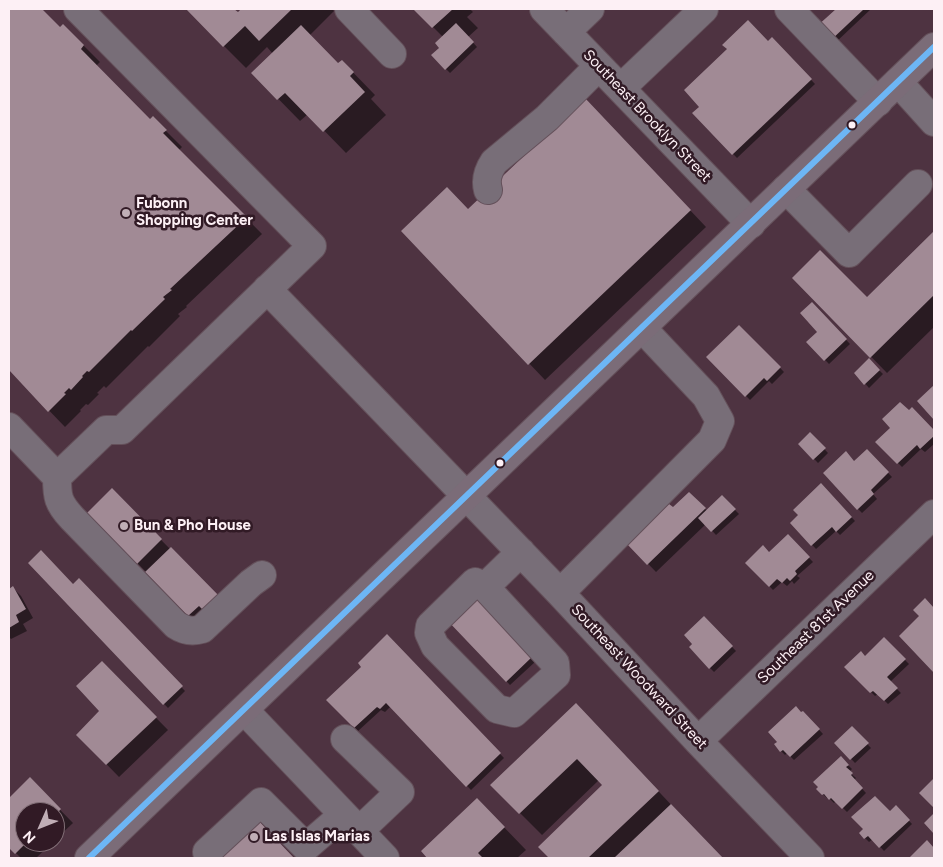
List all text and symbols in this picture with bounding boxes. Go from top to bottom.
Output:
street label: Southeast Brooklyn Street [579,46,715,186]
unlabelled marker [847,120,857,130]
place label: Fubonn Shopping Center [136,195,253,230]
marker: Fubonn Shopping Center [120,207,132,219]
unlabelled marker [495,458,505,468]
place label: Bun & Pho House [134,517,251,535]
marker: Bun & Pho House [118,520,130,532]
street label: Southeast 81st Avenue [754,567,878,687]
street label: Southeast Woodward Street [567,601,711,753]
north arrow [15,802,65,852]
text: N [20,827,39,847]
place label: Las Islas Marias [264,828,370,846]
marker: Las Islas Marias [248,831,260,843]

